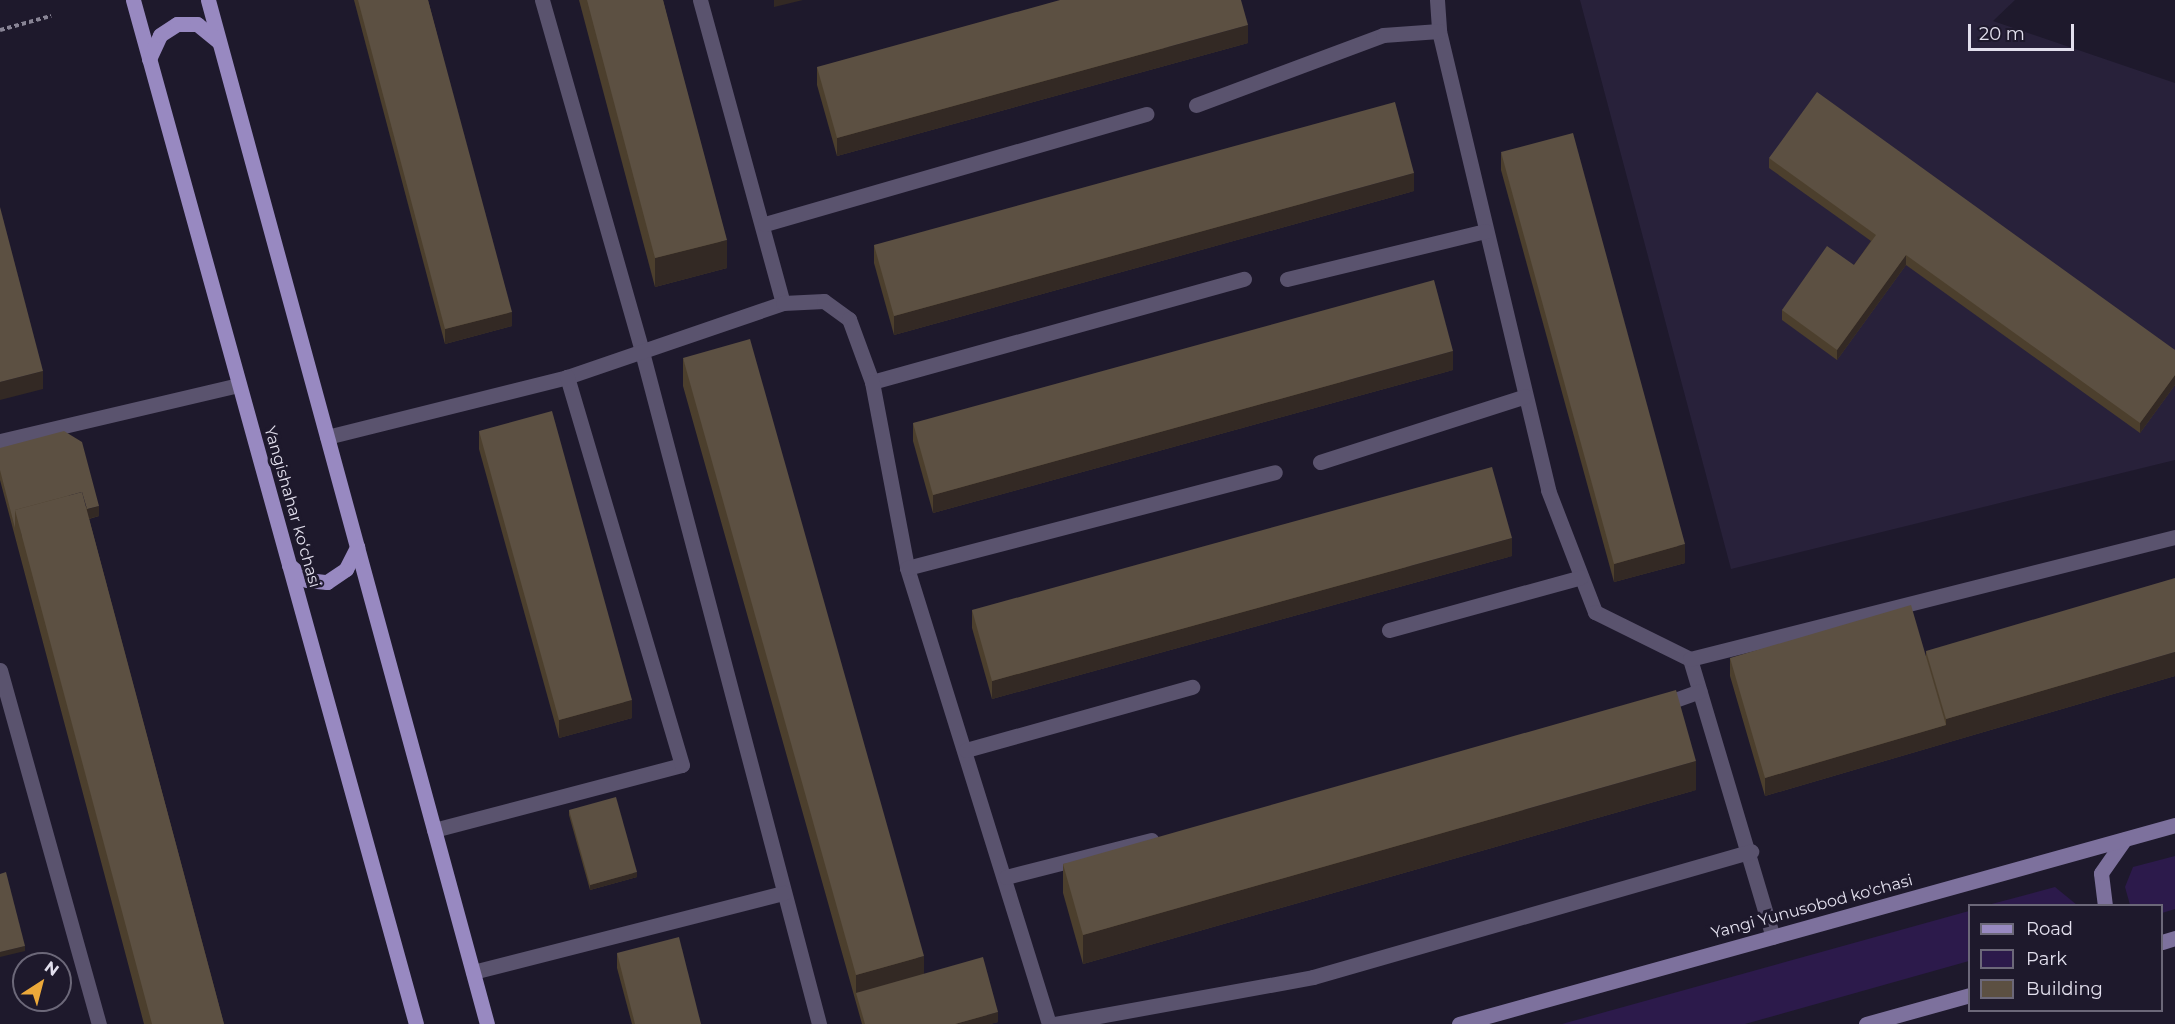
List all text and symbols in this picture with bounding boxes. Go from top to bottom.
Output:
scale bar [1971,12,2078,50]
text: 20 m [1979,23,2025,45]
street label: Yangishahar ko‘chasi [260,424,324,590]
street label: Yangi Yunusobod ko'chasi [1709,871,1915,943]
legend [1968,904,2163,1012]
text: Road [2026,918,2073,940]
text: Park [2026,948,2067,970]
north arrow [12,952,72,1012]
text: N [41,957,63,980]
text: Building [2026,978,2103,1000]

